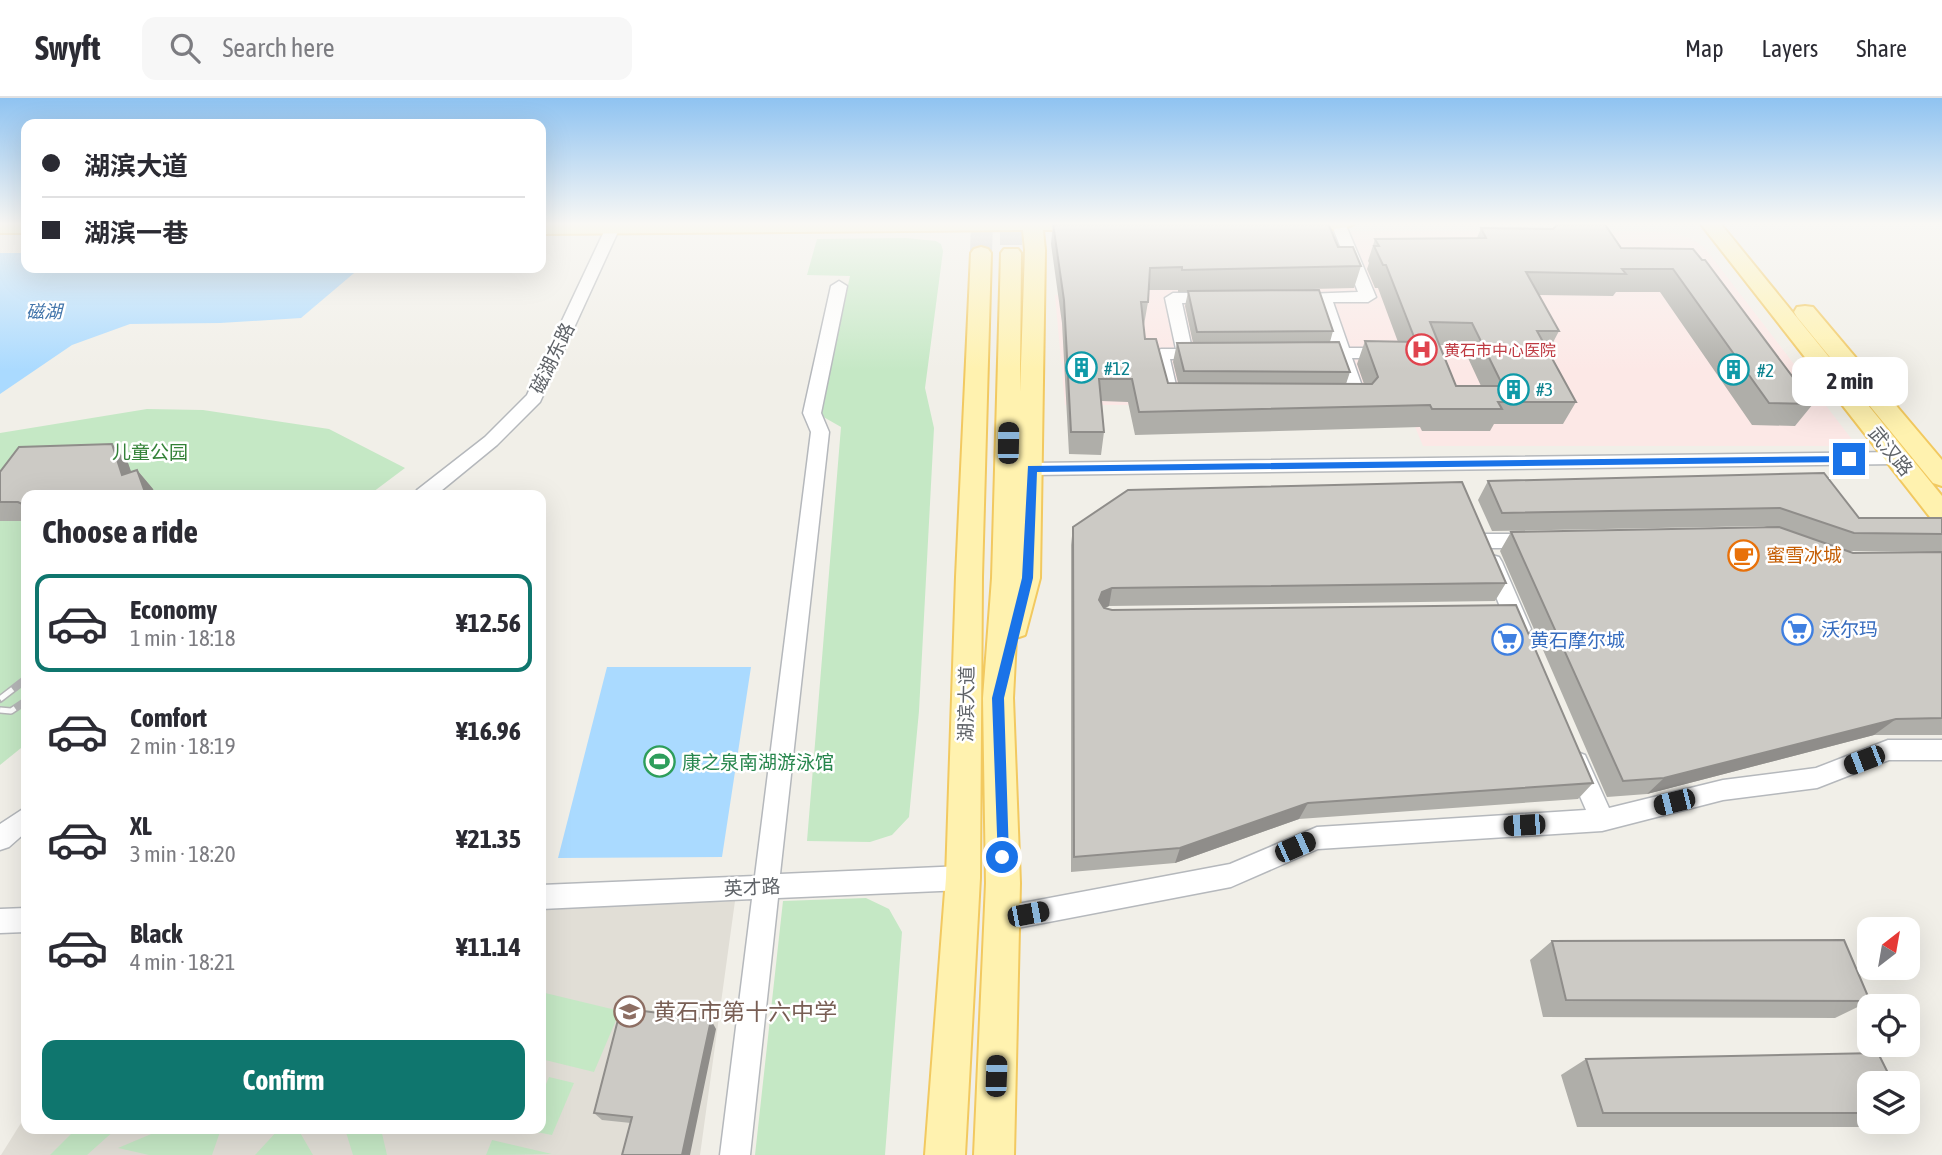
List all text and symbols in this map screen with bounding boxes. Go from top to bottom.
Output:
search box [142,17,632,80]
text: Swyft [35,29,100,67]
icon: search [166,29,204,67]
text: Search here [222,33,335,63]
text: Map [1685,35,1724,62]
text: Layers [1762,35,1818,62]
text: Share [1856,35,1907,62]
text: 湖滨大道 [84,151,188,181]
text: 湖滨一巷 [84,218,188,248]
water label: 磁湖 [26,301,65,322]
street label: 磁湖东路 [525,319,579,397]
hospital icon: 黄石市中心医院 [1404,333,1438,367]
place label: 黄石市中心医院 [1444,341,1556,359]
building icon: #12 [1064,351,1098,385]
building icon: #2 [1717,353,1751,387]
place label: #12 [1104,357,1130,379]
callout: 2 min [1791,358,1907,406]
place label: #2 [1757,359,1774,381]
text: 2 min [1827,368,1873,394]
building icon: #3 [1496,372,1530,406]
place label: #3 [1536,378,1553,400]
car [998,422,1019,464]
street label: 武汉路 [1865,422,1917,480]
park label: 儿童公园 [112,441,188,463]
route end [1833,443,1865,475]
text: Choose a ride [42,513,198,550]
cafe icon: 蜜雪冰城 [1726,538,1760,572]
place label: 蜜雪冰城 [1766,544,1842,566]
icon: car [46,592,109,655]
text: Economy [130,595,217,625]
text: ¥12.56 [456,608,521,638]
supermarket icon: 沃尔玛 [1781,612,1815,646]
place label: 沃尔玛 [1821,618,1878,640]
supermarket icon: 黄石摩尔城 [1490,623,1524,657]
text: 1 min · 18:18 [130,625,236,651]
place label: 黄石摩尔城 [1530,629,1625,651]
street label: 湖滨大道 [954,666,978,742]
icon: car [46,700,109,763]
text: Comfort [130,703,207,733]
text: ¥16.96 [456,716,521,746]
text: 2 min · 18:19 [130,733,236,759]
car [1841,743,1888,777]
sports icon: 康之泉南湖游泳馆 [642,745,676,779]
place label: 康之泉南湖游泳馆 [682,751,834,773]
car [1652,787,1697,817]
icon: car [46,808,109,871]
text: XL [130,811,152,841]
car [1503,813,1546,837]
text: ¥21.35 [456,824,521,854]
car [1272,829,1319,865]
text: 3 min · 18:20 [130,841,236,867]
route start [986,841,1018,873]
street label: 英才路 [723,875,781,899]
car [1006,900,1051,928]
icon: car [46,916,109,979]
north arrow [1857,917,1920,980]
map controls [1857,917,1920,1134]
text: Black [130,919,182,949]
text: ¥11.14 [456,932,521,962]
text: 4 min · 18:21 [130,949,236,975]
button: locate [1857,994,1920,1057]
school or university icon: 黄石市第十六中学 [613,995,647,1029]
place label: 黄石市第十六中学 [653,999,837,1025]
button: Confirm [42,1040,525,1120]
car [985,1055,1008,1097]
button: layers [1857,1071,1920,1134]

